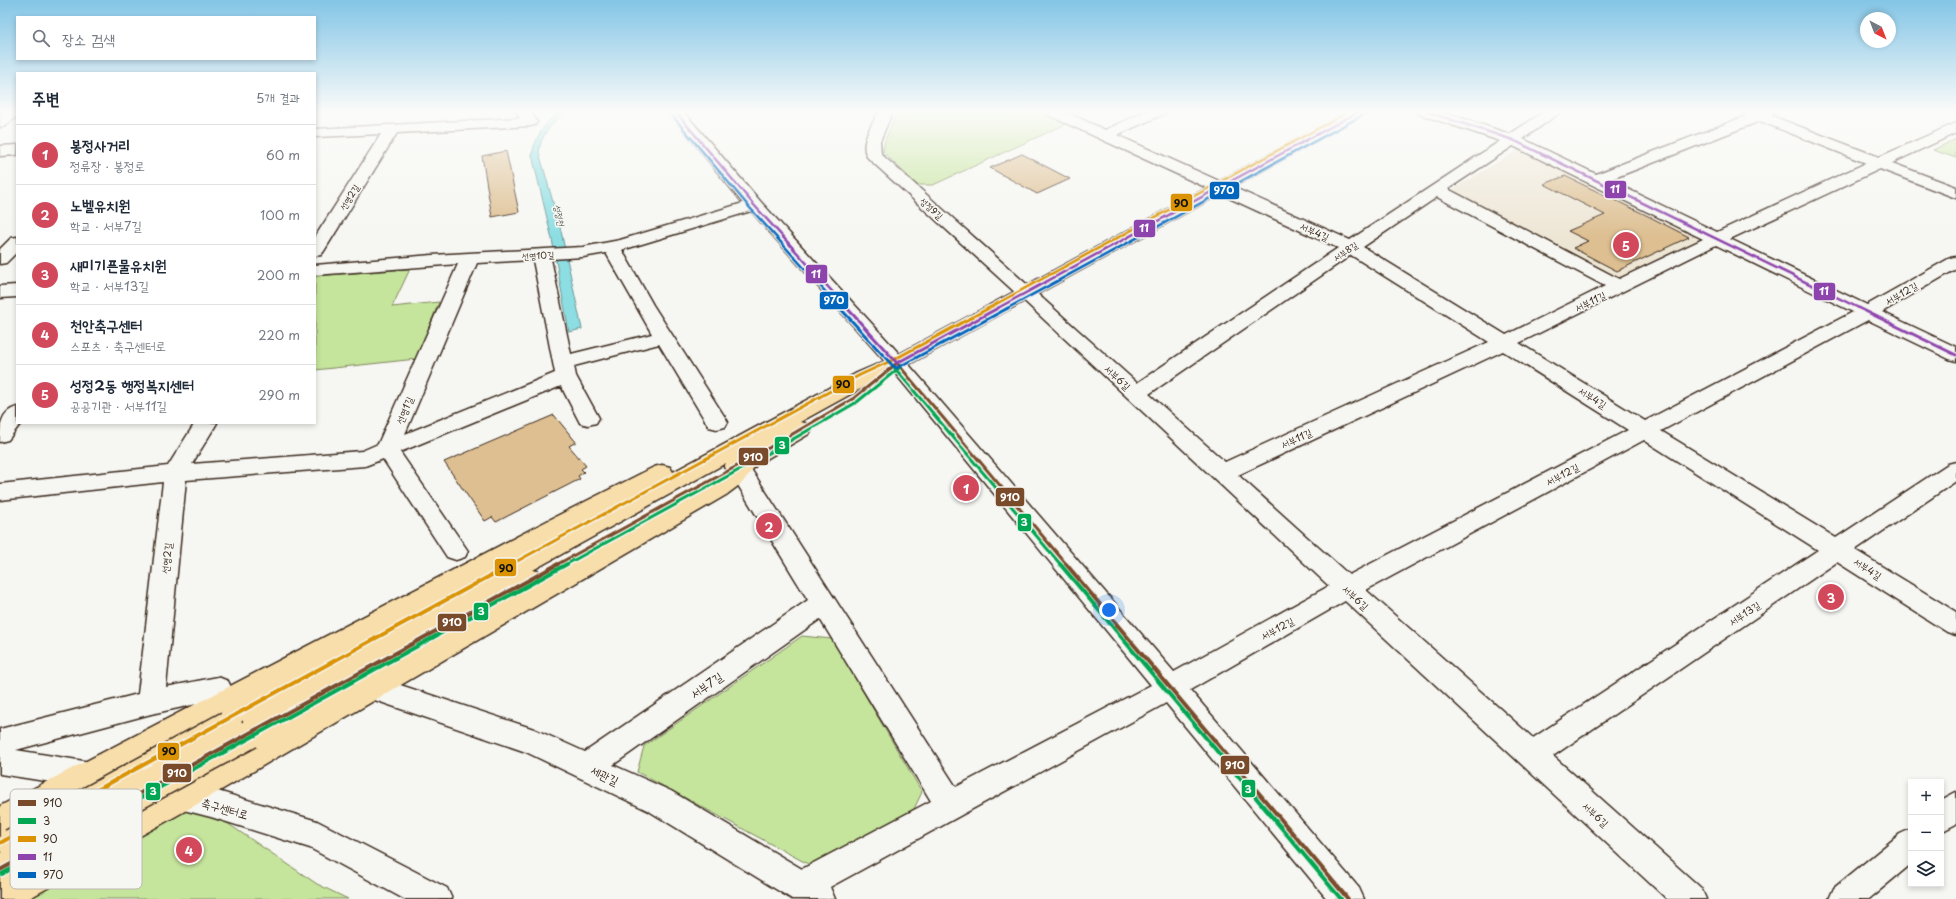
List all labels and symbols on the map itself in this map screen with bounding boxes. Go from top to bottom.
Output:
north arrow [1860,12,1896,48]
line badge: 11 [1604,180,1627,199]
text: 11 [1610,180,1620,197]
street label: 선영2길 [336,181,363,213]
line badge: 970 [1209,181,1240,200]
text: 970 [1214,181,1234,198]
line badge: 90 [1170,193,1193,212]
street label: 성정9길 [917,194,947,223]
text: 90 [1174,194,1188,211]
water label: 성정천 [551,203,569,228]
street label: 서부4길 [1298,218,1332,244]
line badge: 11 [1133,219,1156,238]
text: 11 [1139,219,1149,236]
pin: 5 [1613,230,1639,260]
street label: 서부8길 [1330,237,1361,264]
street label: 선영10길 [521,247,555,263]
line badge: 11 [805,264,828,284]
text: 11 [811,265,821,282]
street label: 서부12길 [1882,278,1920,308]
line badge: 11 [1813,282,1836,301]
text: 11 [1819,282,1829,299]
street label: 서부11길 [1572,287,1608,315]
line badge: 970 [819,291,849,310]
text: 970 [824,291,844,308]
street label: 서부6길 [1101,361,1135,393]
line badge: 90 [832,375,855,394]
text: 90 [836,375,850,392]
street label: 서부4길 [1576,382,1610,412]
street label: 선영1길 [392,394,416,426]
street label: 서부11길 [1278,424,1314,452]
line badge: 3 [774,436,790,455]
text: 3 [778,436,786,453]
line badge: 910 [738,447,769,466]
text: 910 [743,448,763,465]
street label: 서부12길 [1543,459,1581,489]
pin: 1 [953,473,979,503]
line badge: 910 [995,487,1025,507]
text: 910 [1000,488,1020,505]
pin: 2 [756,511,782,541]
line badge: 3 [1017,513,1032,532]
text: 3 [1020,513,1028,530]
street label: 선영2길 [157,542,175,574]
street label: 서부4길 [1851,553,1885,583]
line badge: 90 [494,558,517,577]
text: 90 [499,559,513,576]
street label: 서부6길 [1339,581,1373,613]
pin: 3 [1818,582,1844,612]
street label: 서부13길 [1725,597,1763,629]
your location [1099,600,1119,620]
line badge: 3 [473,602,489,621]
text: 3 [477,602,485,619]
line badge: 910 [437,613,467,632]
text: 910 [442,613,462,630]
street label: 서부12길 [1258,613,1296,643]
street label: 서부7길 [686,667,726,703]
line badge: 90 [157,742,180,761]
text: 90 [162,742,176,759]
line badge: 910 [1220,755,1250,775]
text: 910 [1225,756,1245,773]
street label: 세관길 [588,761,622,790]
line badge: 910 [162,763,192,783]
text: 910 [167,764,187,781]
line badge: 3 [1241,779,1256,798]
text: 3 [1244,780,1252,797]
line badge: 3 [145,782,161,801]
text: 3 [149,782,157,799]
legend [10,789,142,889]
street label: 축구센터로 [199,793,251,823]
text: 910 [43,794,62,811]
street label: 서부6길 [1579,798,1613,830]
text: 3 [43,812,50,829]
text: 90 [43,830,57,847]
pin: 4 [176,835,202,865]
text: 11 [43,848,52,865]
text: 970 [43,866,63,883]

